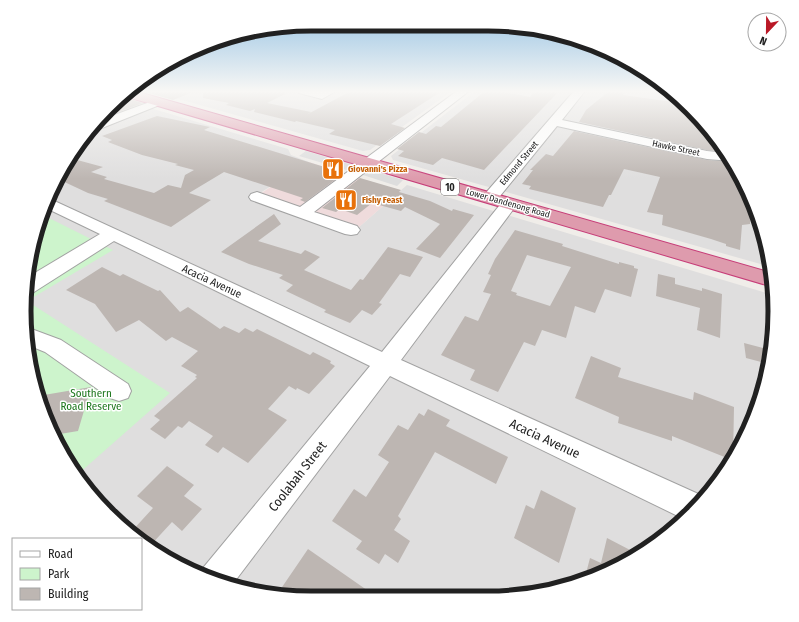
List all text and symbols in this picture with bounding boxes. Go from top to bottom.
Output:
north arrow [747,12,787,52]
text: N [758,34,769,48]
street label: Hawke Street [651,138,701,158]
street label: Edmond Street [498,139,540,187]
restaurant icon: Giovanni's Pizza [320,156,346,182]
place label: Giovanni's Pizza [348,164,408,174]
road number: 10 [441,179,459,195]
street label: Lower Dandenong Road [465,186,551,220]
restaurant icon: Fishy Feast [333,187,359,213]
place label: Fishy Feast [362,195,403,205]
street label: Acacia Avenue [180,262,244,301]
park label: Southern Road Reserve [61,387,121,413]
street label: Acacia Avenue [507,416,582,461]
street label: Coolabah Street [265,438,330,514]
legend [12,538,142,610]
text: Road [48,547,73,561]
text: Park [48,567,70,581]
text: Building [48,587,89,601]

